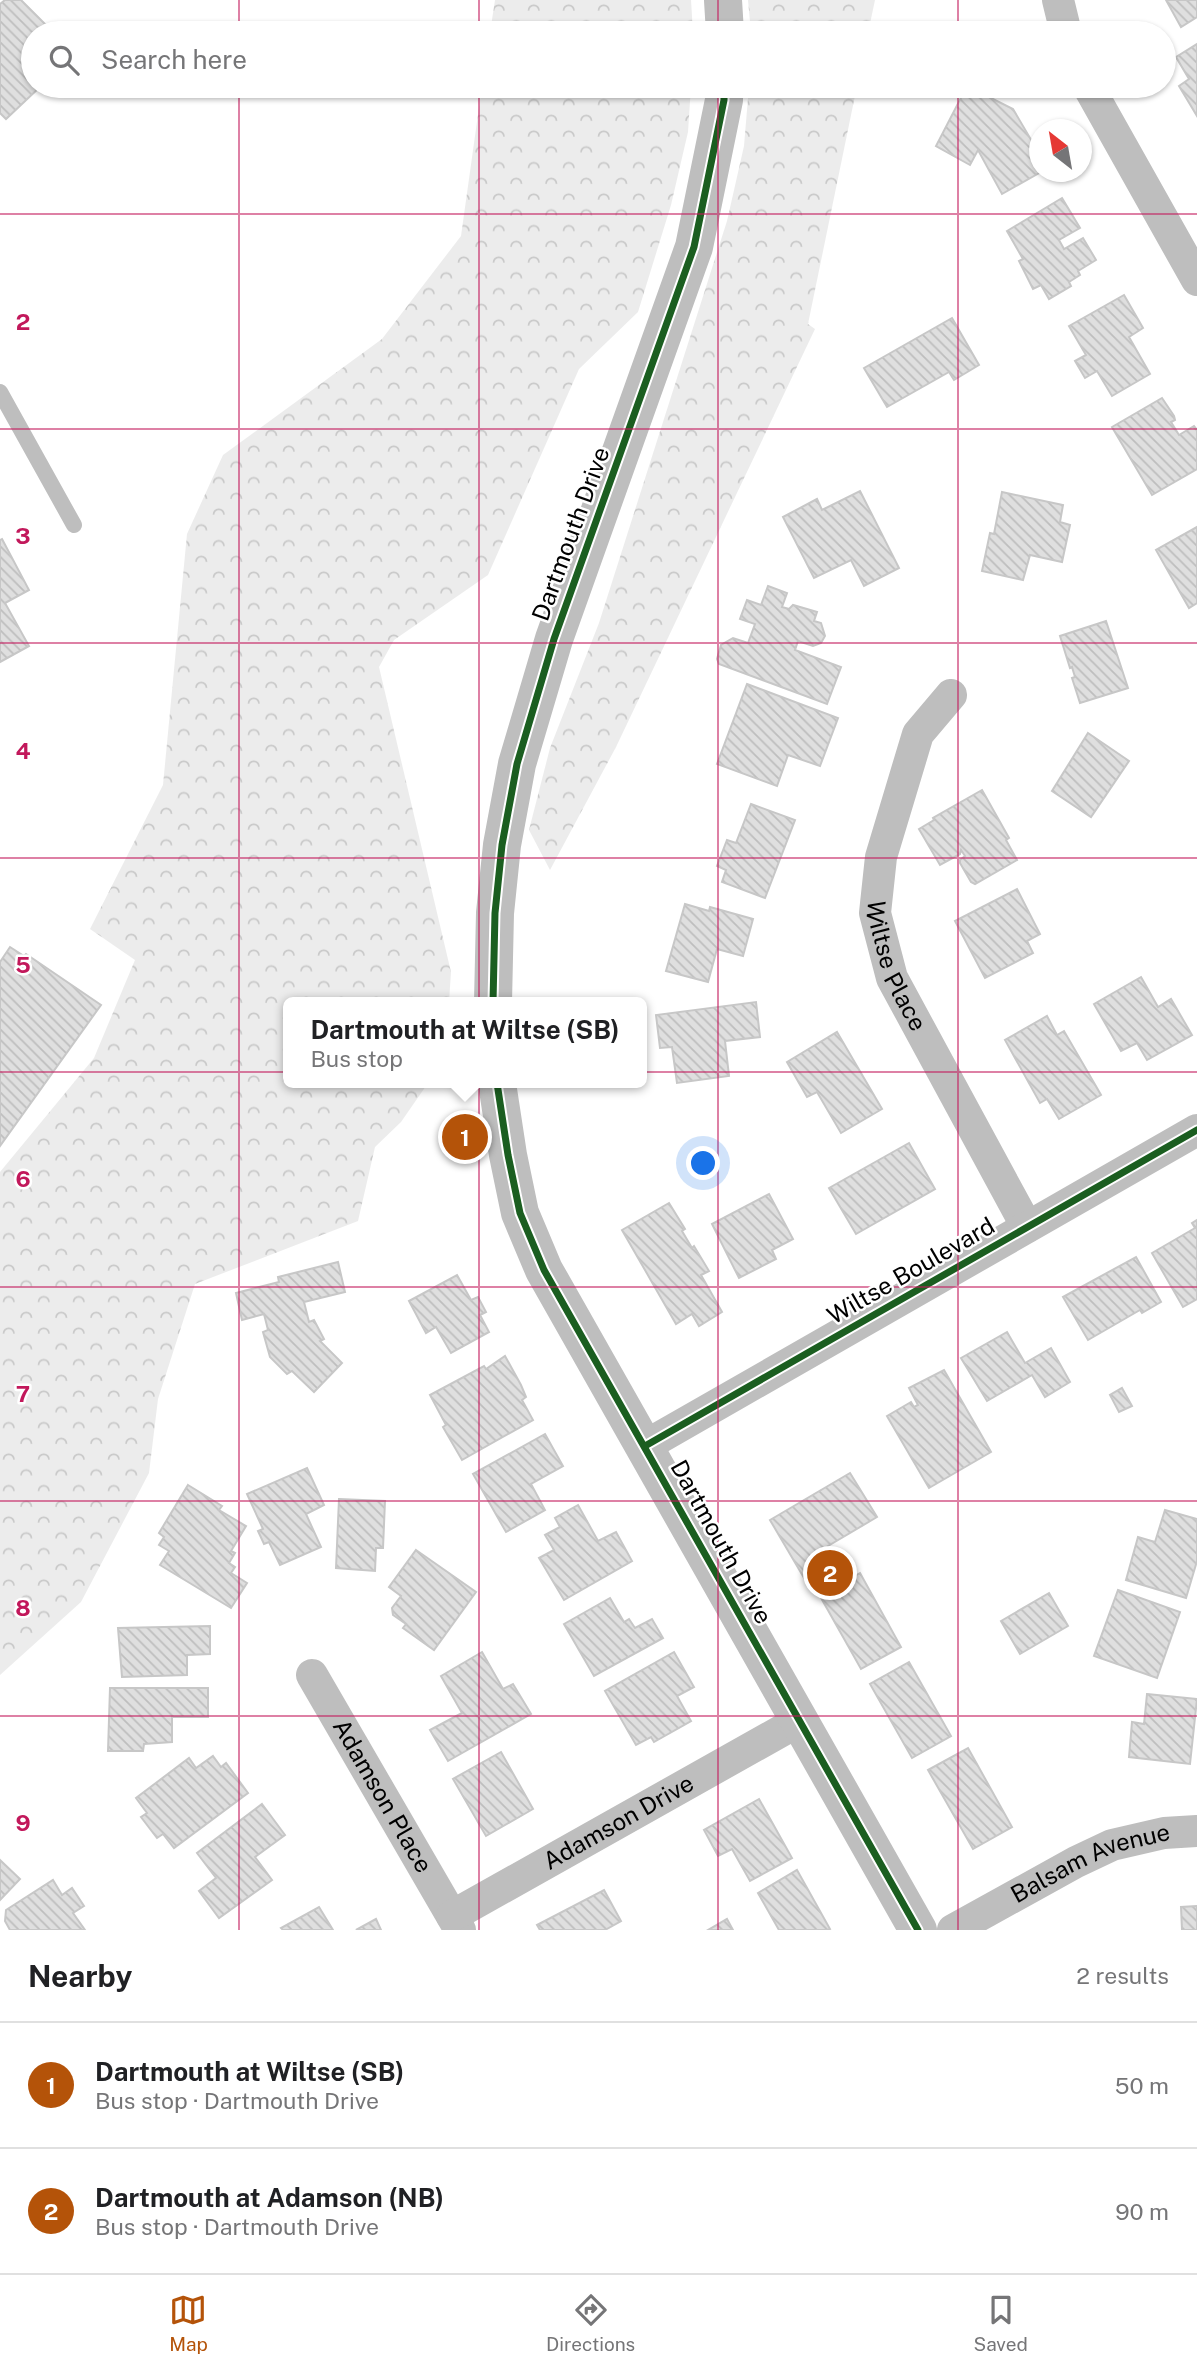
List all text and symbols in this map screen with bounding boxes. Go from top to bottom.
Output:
search box [21,21,1176,98]
icon: search [45,41,83,79]
text: Search here [101,44,247,75]
north arrow [1029,119,1092,182]
text: 2 [16,308,30,335]
street label: Dartmouth Drive [526,443,615,624]
text: 3 [15,522,31,549]
text: 4 [15,737,31,764]
street label: Wiltse Place [861,899,933,1035]
text: 5 [15,951,31,978]
popup [283,997,647,1088]
text: Dartmouth at Wiltse (SB) [310,1014,620,1045]
text: Bus stop [310,1045,403,1072]
pin: 1 [442,1111,488,1163]
your location [686,1146,720,1180]
text: 6 [15,1165,31,1192]
street label: Wiltse Boulevard [822,1211,999,1329]
text: 7 [16,1380,30,1407]
street label: Dartmouth Drive [665,1455,778,1628]
pin: 2 [807,1547,853,1599]
text: 8 [15,1594,31,1621]
street label: Adamson Place [328,1714,439,1877]
street label: Adamson Drive [538,1768,698,1875]
text: 9 [15,1809,31,1836]
street label: Balsam Avenue [1006,1817,1172,1908]
text: Nearby [28,1958,132,1994]
text: 2 results [1076,1962,1169,1989]
text: Dartmouth at Wiltse (SB) [95,2056,404,2087]
text: 1 [46,2072,56,2099]
text: 50 m [1115,2072,1169,2099]
text: Bus stop · Dartmouth Drive [95,2087,379,2114]
text: Dartmouth at Adamson (NB) [95,2182,444,2213]
text: 2 [44,2198,58,2225]
text: 90 m [1115,2198,1169,2225]
text: Bus stop · Dartmouth Drive [95,2213,379,2240]
tab: Map [169,2291,208,2355]
tab: Directions [546,2291,635,2355]
tab: Saved [974,2291,1028,2355]

